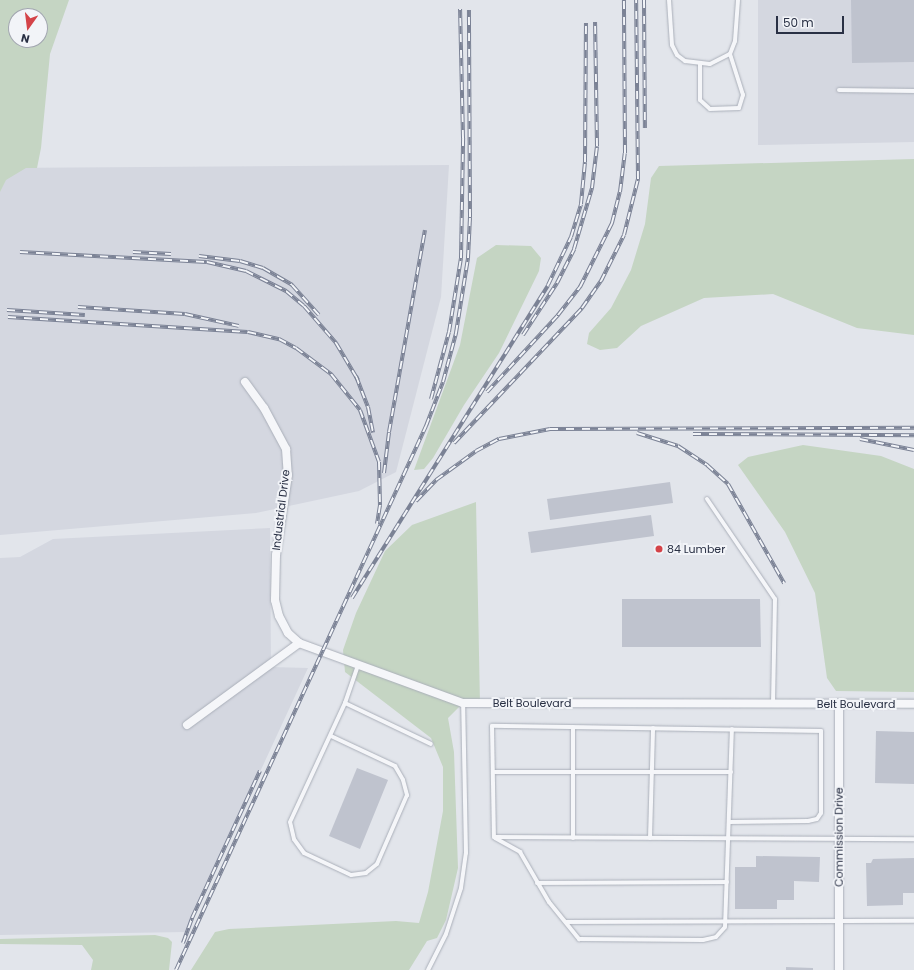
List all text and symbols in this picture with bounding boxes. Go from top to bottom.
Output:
north arrow [8,8,48,48]
scale bar [778,8,846,34]
text: 50 m [783,14,814,31]
text: N [19,30,31,47]
street label: Industrial Drive [269,469,293,551]
place label: 84 Lumber [667,542,725,556]
marker: 84 Lumber [654,544,664,554]
street label: Belt Boulevard [493,696,571,710]
street label: Belt Boulevard [817,697,895,711]
street label: Commission Drive [832,787,846,887]

